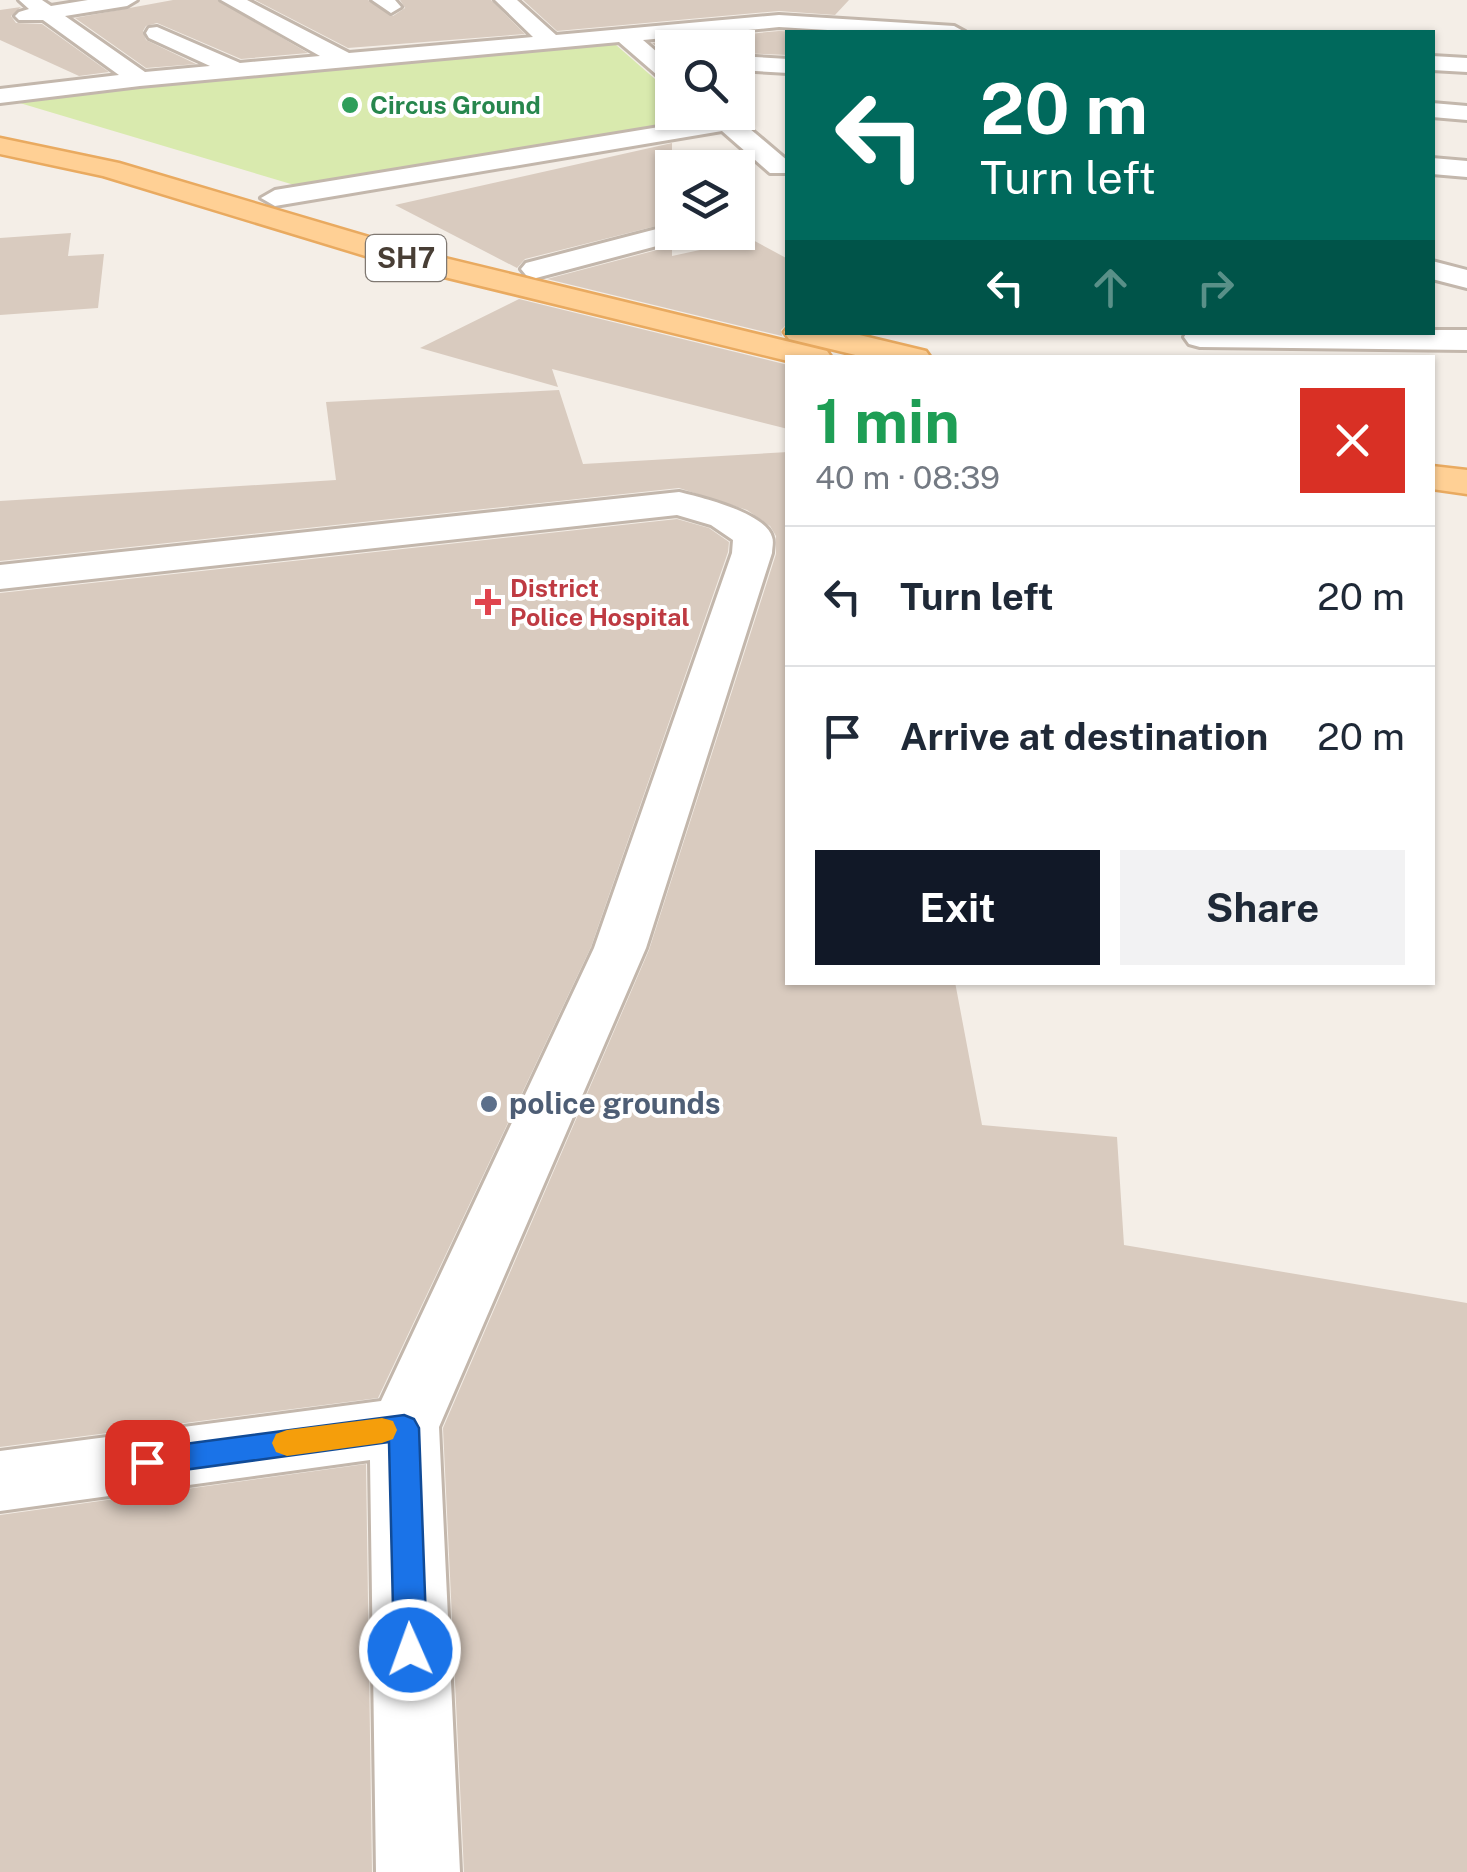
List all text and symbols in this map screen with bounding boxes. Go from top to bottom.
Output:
map controls [655,30,755,250]
button: search [655,30,755,130]
text: 20 m [980,67,1148,150]
icon: left [815,70,945,200]
place label: Circus Ground [370,90,541,120]
marker: Circus Ground [339,94,361,116]
button: layers [655,150,755,250]
text: Turn left [980,151,1156,204]
road number: SH7 [366,235,446,281]
icon: left [978,260,1033,315]
icon: ahead [1083,260,1138,315]
icon: right [1188,260,1243,315]
text: 1 min [815,386,960,457]
button: close [1300,388,1405,493]
text: 40 m · 08:39 [815,459,1000,496]
icon: left [815,569,870,624]
place label: District Police Hospital [510,573,690,632]
text: Turn left [900,574,1054,619]
text: 20 m [1317,574,1405,619]
marker: District Police Hospital [475,589,501,615]
icon: arrive [815,709,870,764]
text: Arrive at destination [900,714,1268,759]
text: 20 m [1317,714,1405,759]
button: Exit [815,850,1100,965]
button: Share [1120,850,1405,965]
place label: police grounds [509,1085,721,1121]
marker: police grounds [478,1093,500,1115]
pin [105,1420,190,1505]
icon: arrive [120,1435,175,1490]
position arrow [358,1598,462,1702]

